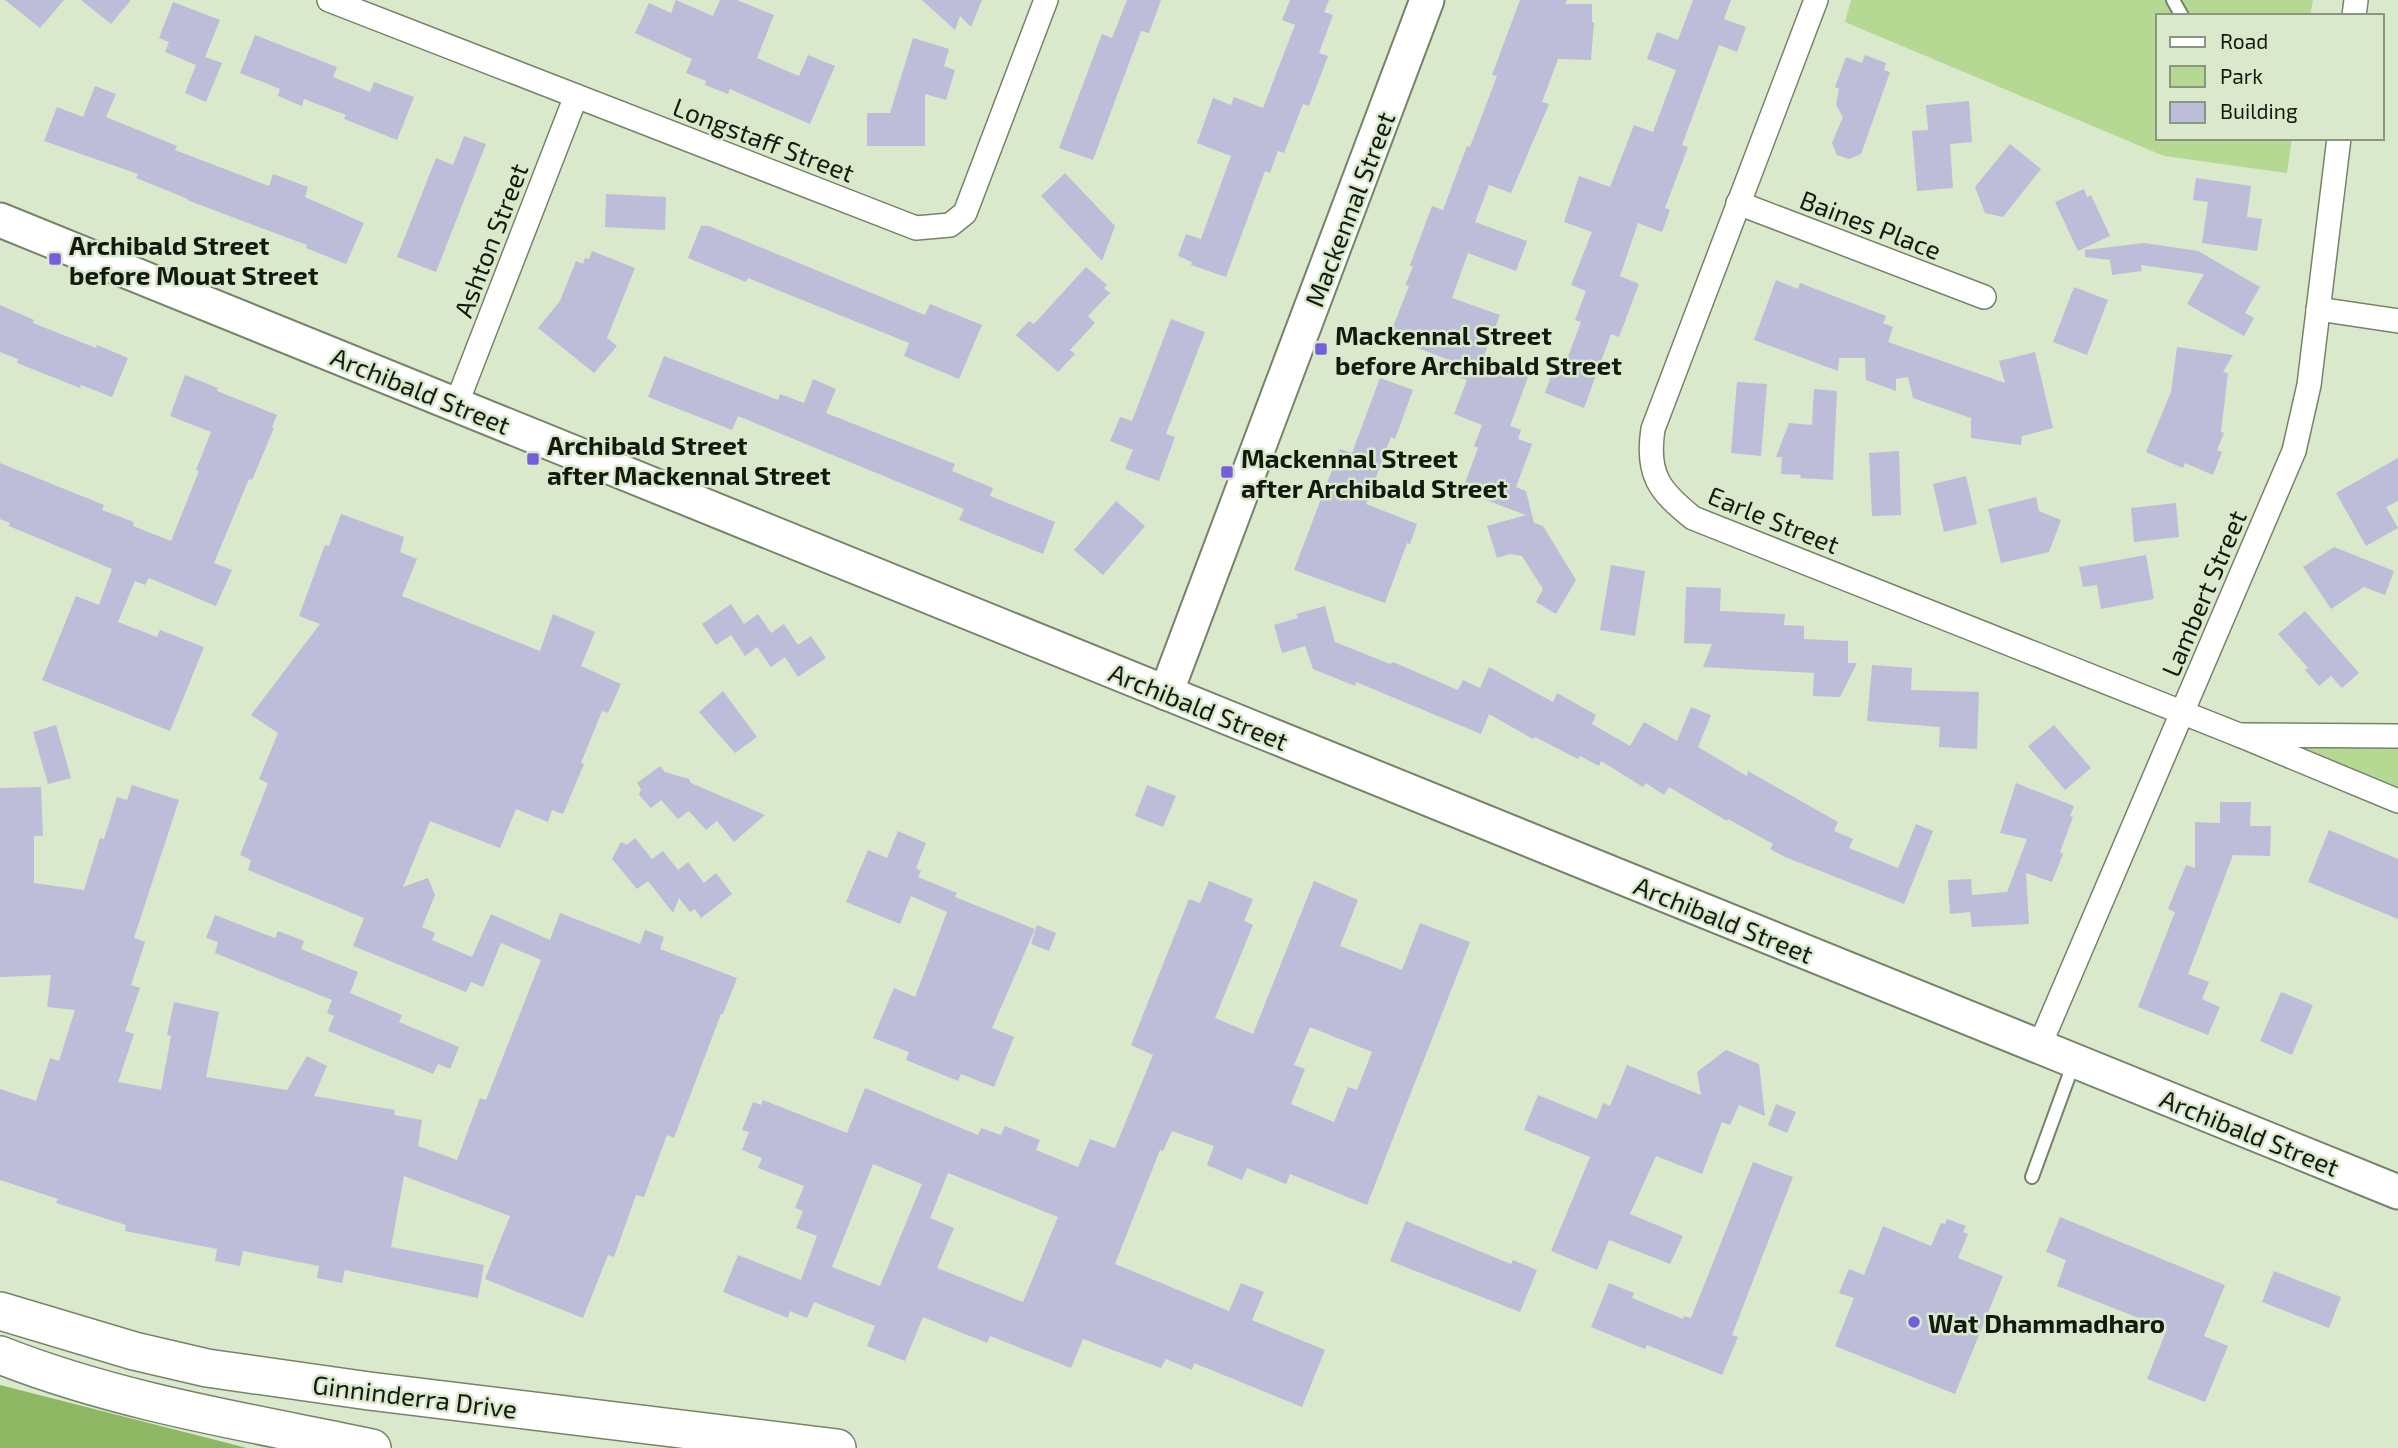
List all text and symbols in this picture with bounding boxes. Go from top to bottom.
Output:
legend [2156,14,2384,140]
text: Road [2220,28,2268,53]
text: Park [2220,63,2263,88]
street label: Longstaff Street [669,90,859,188]
text: Building [2220,98,2298,123]
street label: Mackennal Street [1298,107,1400,311]
street label: Ashton Street [446,159,534,321]
street label: Baines Place [1796,183,1946,265]
place label: Archibald Street before Mouat Street [69,229,319,290]
marker: Archibald Street before Mouat Street [47,251,63,267]
place label: Mackennal Street before Archibald Street [1335,319,1622,380]
street label: Archibald Street [327,340,515,440]
marker: Mackennal Street before Archibald Street [1313,341,1329,357]
place label: Archibald Street after Mackennal Street [547,429,831,490]
place label: Mackennal Street after Archibald Street [1241,442,1508,503]
marker: Archibald Street after Mackennal Street [525,451,541,467]
marker: Mackennal Street after Archibald Street [1219,464,1235,480]
street label: Earle Street [1704,479,1844,559]
street label: Lambert Street [2154,505,2252,681]
street label: Archibald Street [1105,656,1293,756]
street label: Archibald Street [1630,869,1818,969]
street label: Archibald Street [2156,1082,2344,1182]
place label: Wat Dhammadharo [1928,1307,2165,1338]
marker: Wat Dhammadharo [1906,1314,1922,1330]
street label: Ginninderra Drive [311,1368,519,1424]

